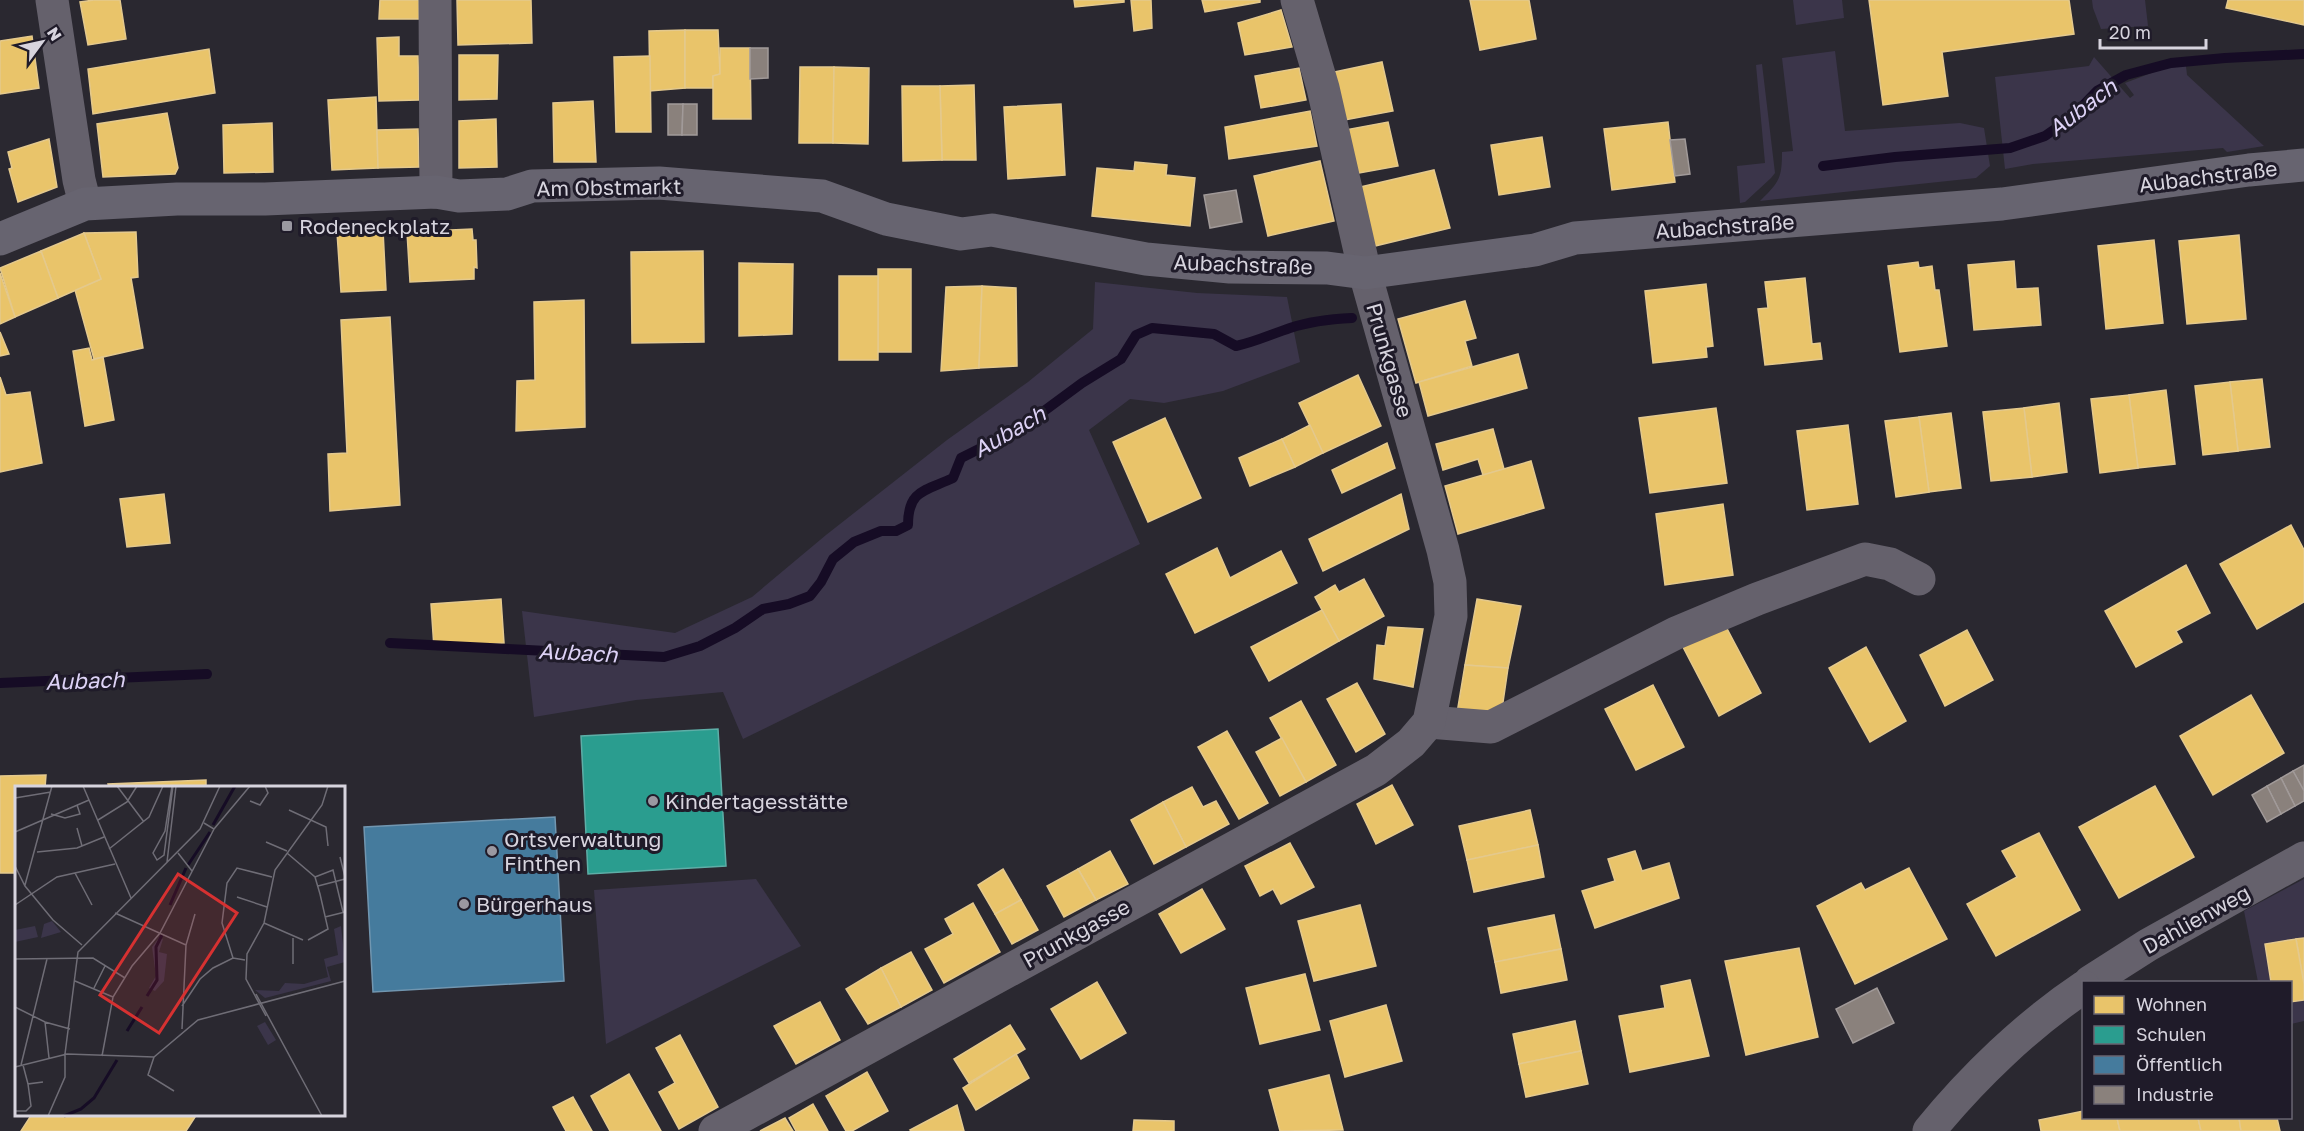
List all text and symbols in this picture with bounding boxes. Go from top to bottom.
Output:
north arrow [12,12,72,72]
scale bar [2100,12,2206,50]
text: 20 m [2109,21,2151,43]
text: N [43,23,66,44]
water label: Aubach [2042,72,2123,142]
street label: Aubachstraße [2137,155,2279,197]
street label: Am Obstmarkt [536,173,682,201]
street label: Aubachstraße [1655,208,1795,244]
place label: Rodeneckplatz [299,213,450,239]
marker: Rodeneckplatz [280,219,294,233]
street label: Aubachstraße [1173,249,1313,279]
street label: Prunkgasse [1361,300,1419,420]
water label: Aubach [968,399,1051,462]
water label: Aubach [538,636,620,668]
water label: Aubach [45,665,126,695]
inset map [15,786,345,1116]
place label: Kindertagesstätte [665,788,848,814]
marker: Kindertagesstätte [646,794,660,808]
place label: Ortsverwaltung Finthen [504,826,662,876]
marker: Ortsverwaltung Finthen [485,844,499,858]
street label: Dahlienweg [2138,879,2254,959]
place label: Bürgerhaus [476,891,593,917]
street label: Prunkgasse [1018,893,1134,973]
marker: Bürgerhaus [457,897,471,911]
legend [2082,981,2292,1119]
text: Wohnen [2136,993,2207,1015]
text: Schulen [2136,1023,2206,1045]
text: Öffentlich [2136,1053,2222,1075]
text: Industrie [2136,1083,2214,1105]

